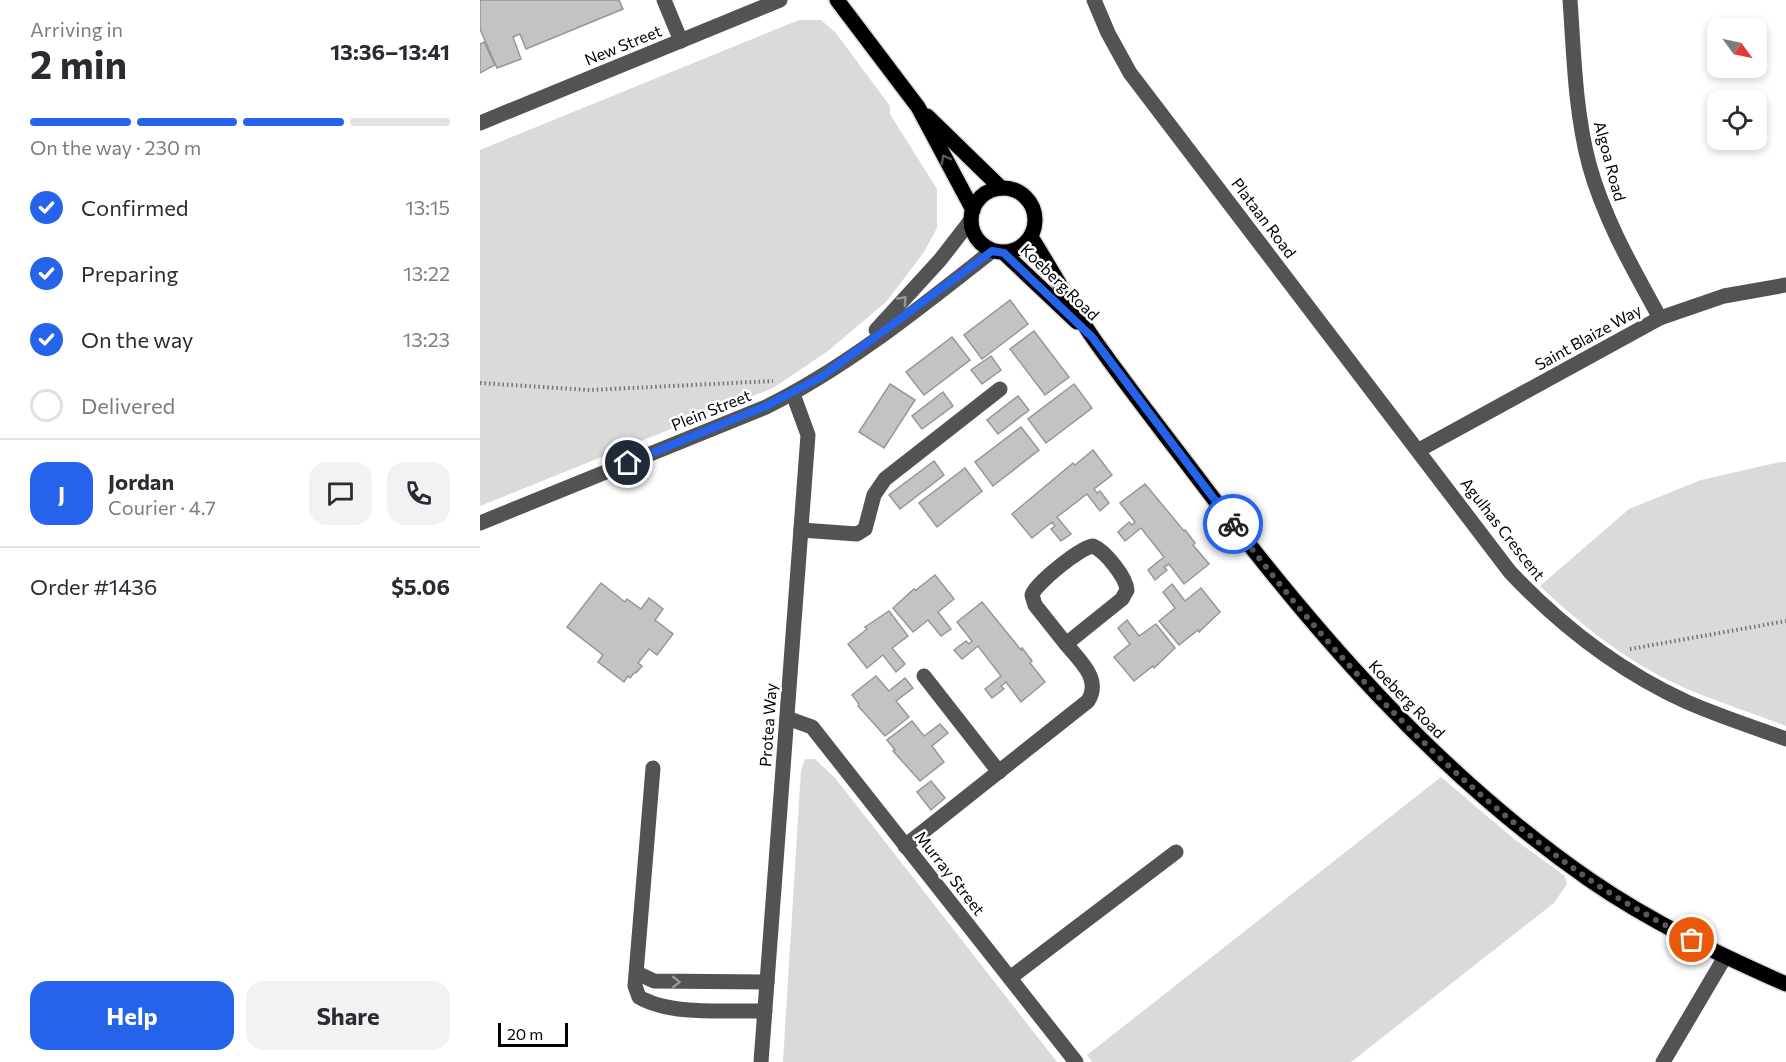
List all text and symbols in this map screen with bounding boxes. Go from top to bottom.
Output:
text: Arriving in [30,17,123,41]
north arrow [1707,18,1767,78]
map controls [1707,18,1767,150]
street label: New Street [582,20,665,69]
text: 13:36–13:41 [330,38,450,65]
text: 2 min [30,39,127,87]
button: locate [1707,90,1767,150]
street label: Algoa Road [1591,119,1630,203]
text: On the way · 230 m [30,135,201,159]
one-way arrow [941,154,952,165]
street label: Plataan Road [1228,174,1301,262]
icon: check [30,191,63,224]
text: Confirmed [81,194,188,221]
text: 13:15 [405,195,450,219]
street label: Koeberg Road [1017,240,1103,324]
icon: check [30,257,63,290]
text: Preparing [81,260,178,287]
text: 13:22 [403,261,450,285]
one-way arrow [896,296,907,307]
street label: Saint Blaize Way [1531,299,1644,374]
icon: check [30,323,63,356]
text: On the way [81,326,193,353]
text: 13:23 [403,327,450,351]
street label: Plein Street [668,385,754,434]
text: Delivered [81,392,175,419]
pin [602,437,653,488]
icon: home [611,446,644,479]
button: chat [309,462,372,525]
button: phone [387,462,450,525]
text: Jordan [108,468,174,495]
street label: Agulhas Crescent [1457,474,1550,584]
text: J [58,480,65,507]
courier [1203,494,1263,554]
text: Courier · 4.7 [108,495,216,519]
icon: bike [1217,508,1250,541]
text: Order #1436 [30,573,157,600]
text: $5.06 [391,573,450,600]
street label: Koeberg Road [1365,656,1449,742]
street label: Protea Way [755,682,780,767]
street label: Murray Street [912,827,989,919]
pin [1666,914,1717,965]
icon: bag [1675,923,1708,956]
one-way arrow [672,976,681,988]
button: Help [30,981,234,1050]
button: Share [246,981,450,1050]
scale bar [498,1020,568,1048]
text: 20 m [507,1024,543,1043]

